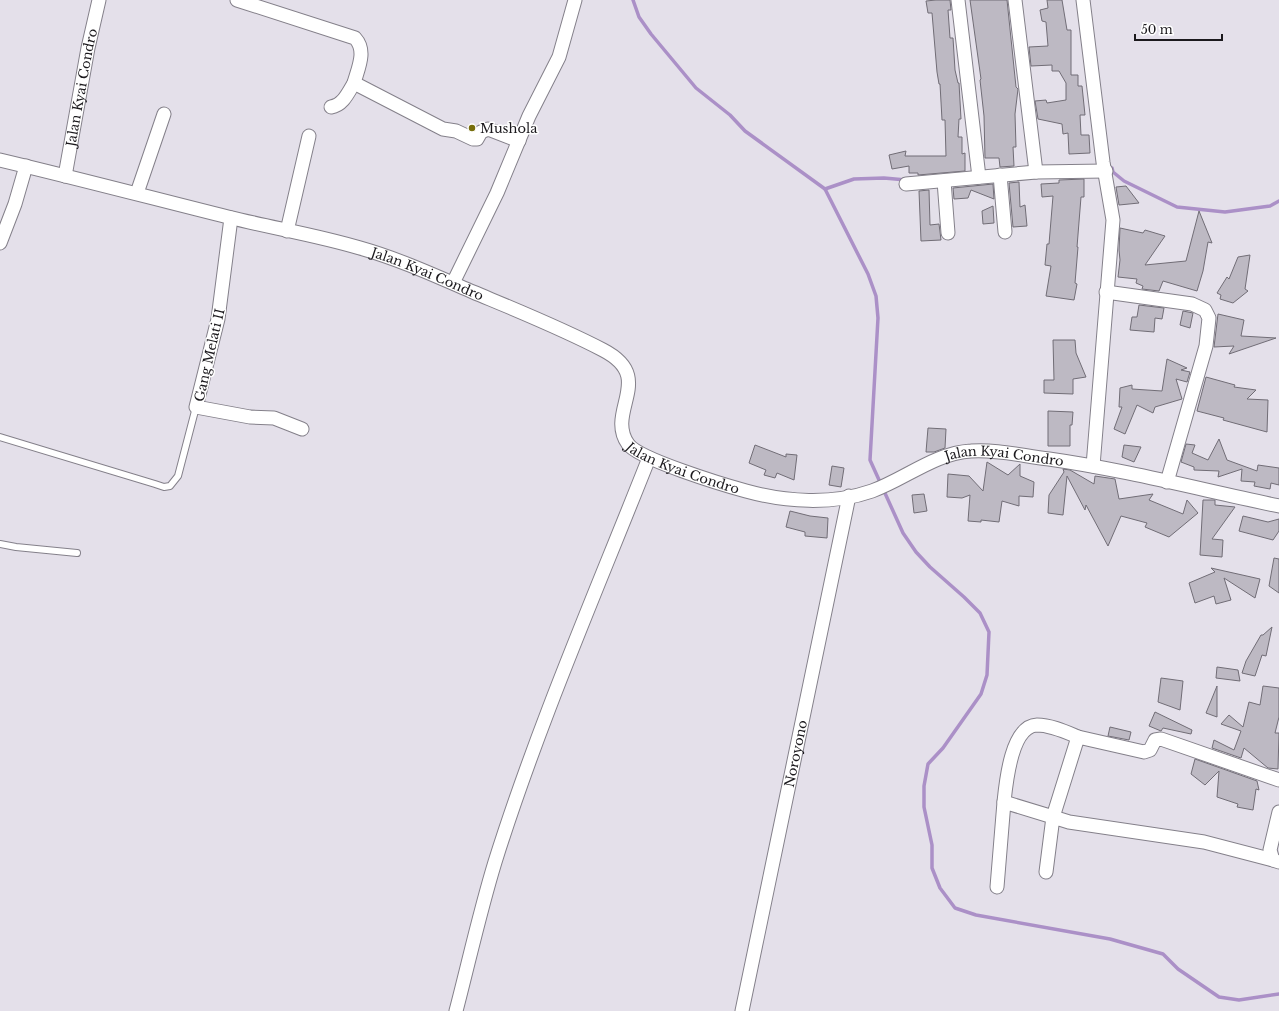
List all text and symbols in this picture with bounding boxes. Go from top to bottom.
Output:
scale bar [1135,16,1222,42]
text: 50 m [1141,22,1173,37]
street label: Jalan Kyai Condro [62,27,101,150]
place label: Mushola [480,120,538,137]
marker: Mushola [467,123,477,133]
street label: Jalan Kyai Condro [367,243,486,305]
street label: Gang Melati II [190,307,229,404]
street label: Jalan Kyai Condro [621,437,741,498]
street label: Jalan Kyai Condro [941,443,1065,470]
street label: Noroyono [781,718,811,789]

